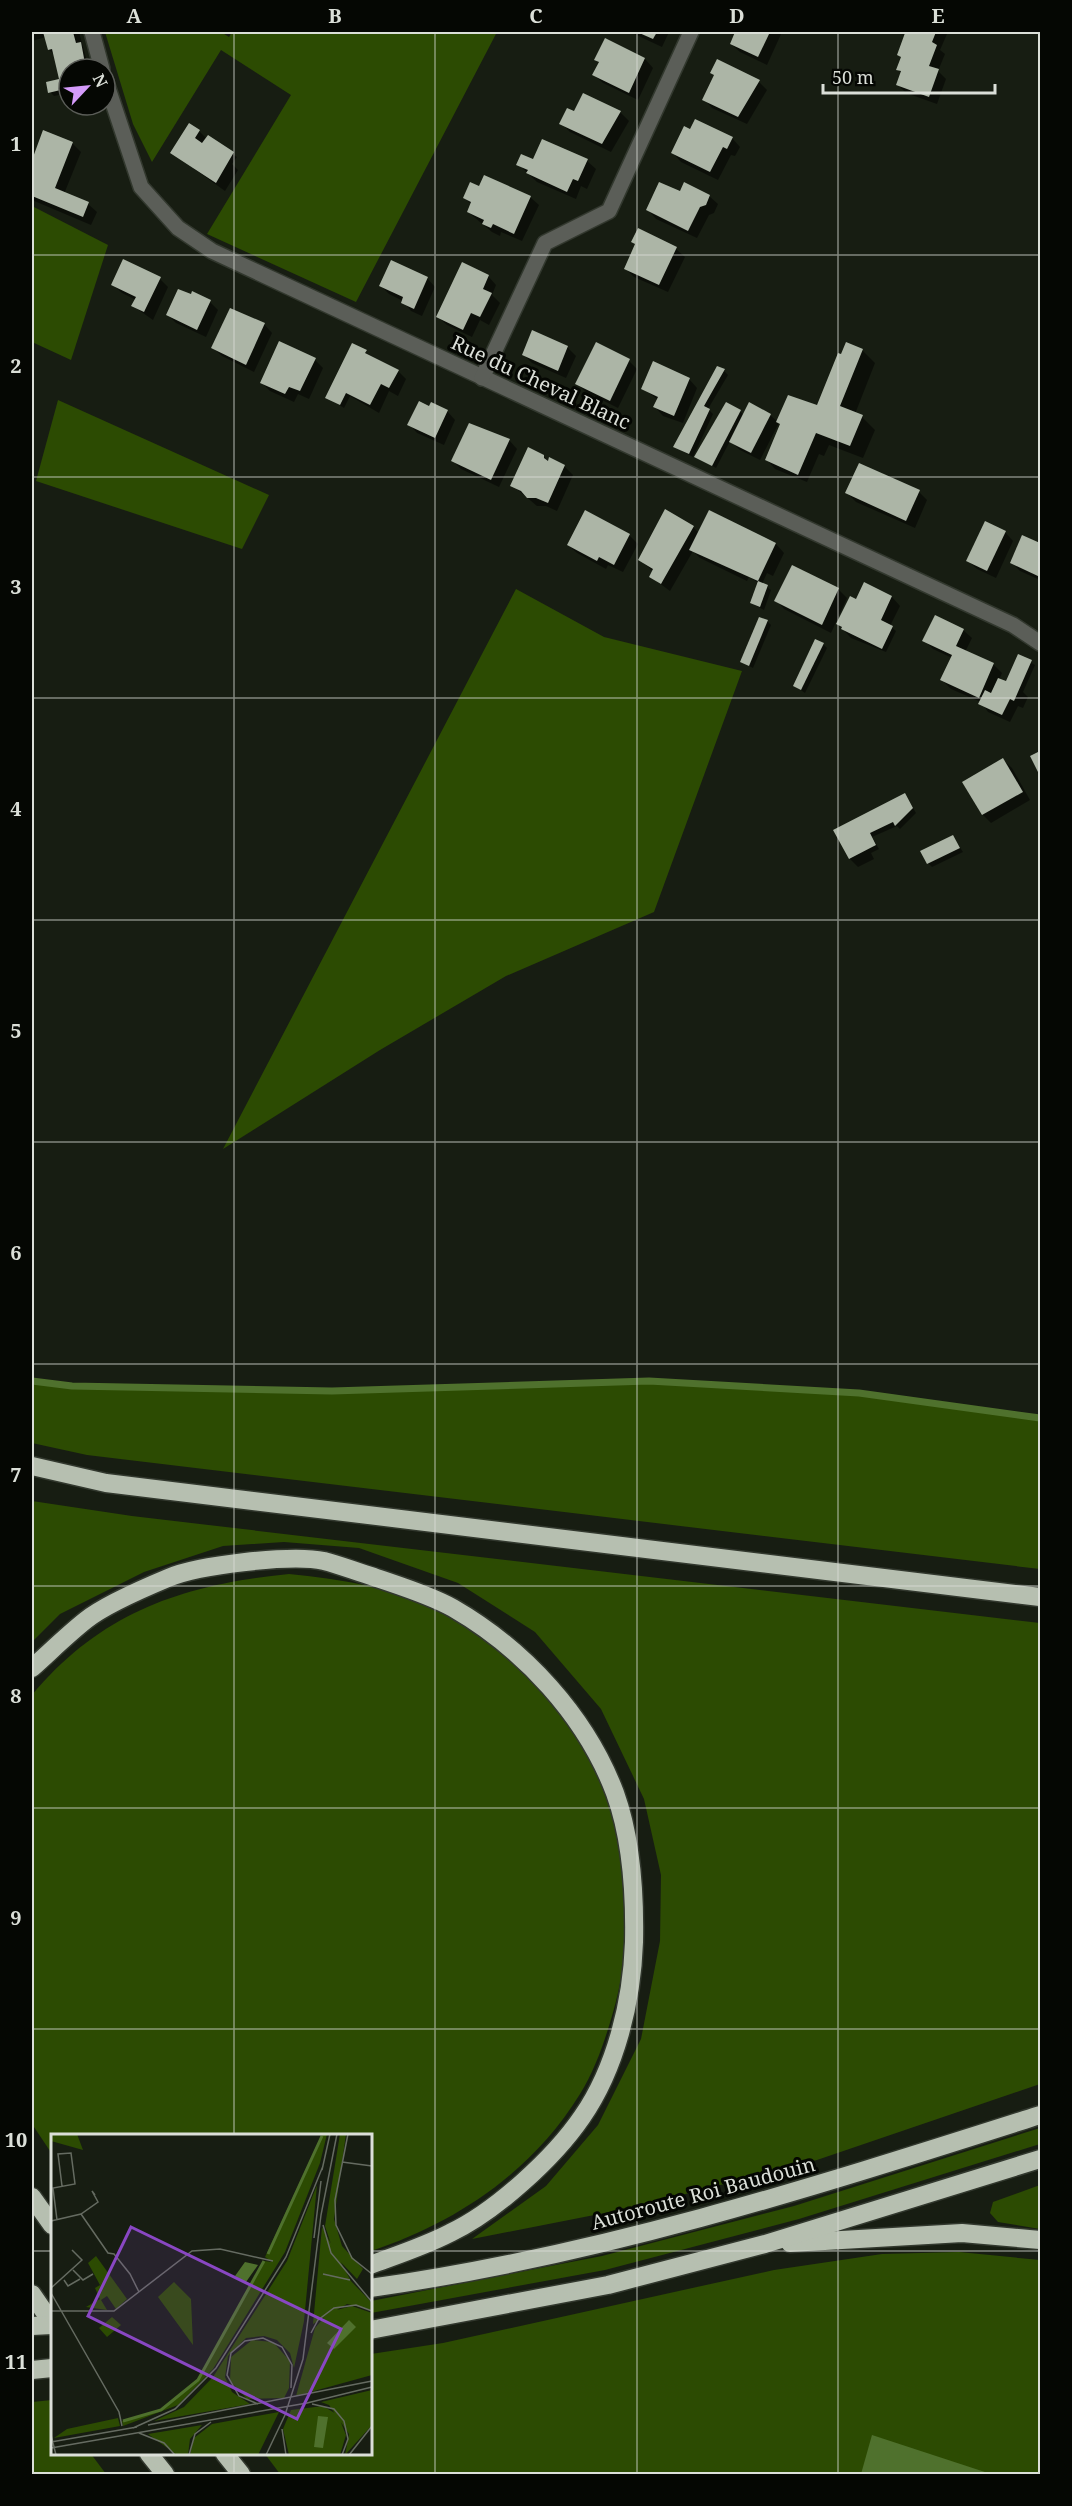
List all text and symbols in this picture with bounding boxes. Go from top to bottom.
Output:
text: A [126,2,142,29]
text: B [328,2,342,29]
text: C [529,2,543,29]
text: D [729,2,745,29]
text: E [931,2,945,29]
north arrow [57,57,117,117]
scale bar [823,57,996,95]
text: 50 m [832,65,874,89]
text: N [88,70,113,91]
text: 1 [10,130,22,157]
street label: Rue du Cheval Blanc [447,329,635,436]
text: 2 [10,352,22,379]
text: 3 [10,573,22,600]
text: 4 [10,795,22,822]
text: 5 [10,1017,22,1044]
text: 6 [10,1239,22,1266]
text: 7 [10,1461,22,1488]
text: 8 [10,1682,22,1709]
text: 9 [10,1904,22,1931]
text: 10 [5,2126,27,2153]
inset map [51,2134,372,2455]
street label: Autoroute Roi Baudouin [588,2150,818,2236]
text: 11 [5,2348,27,2375]

